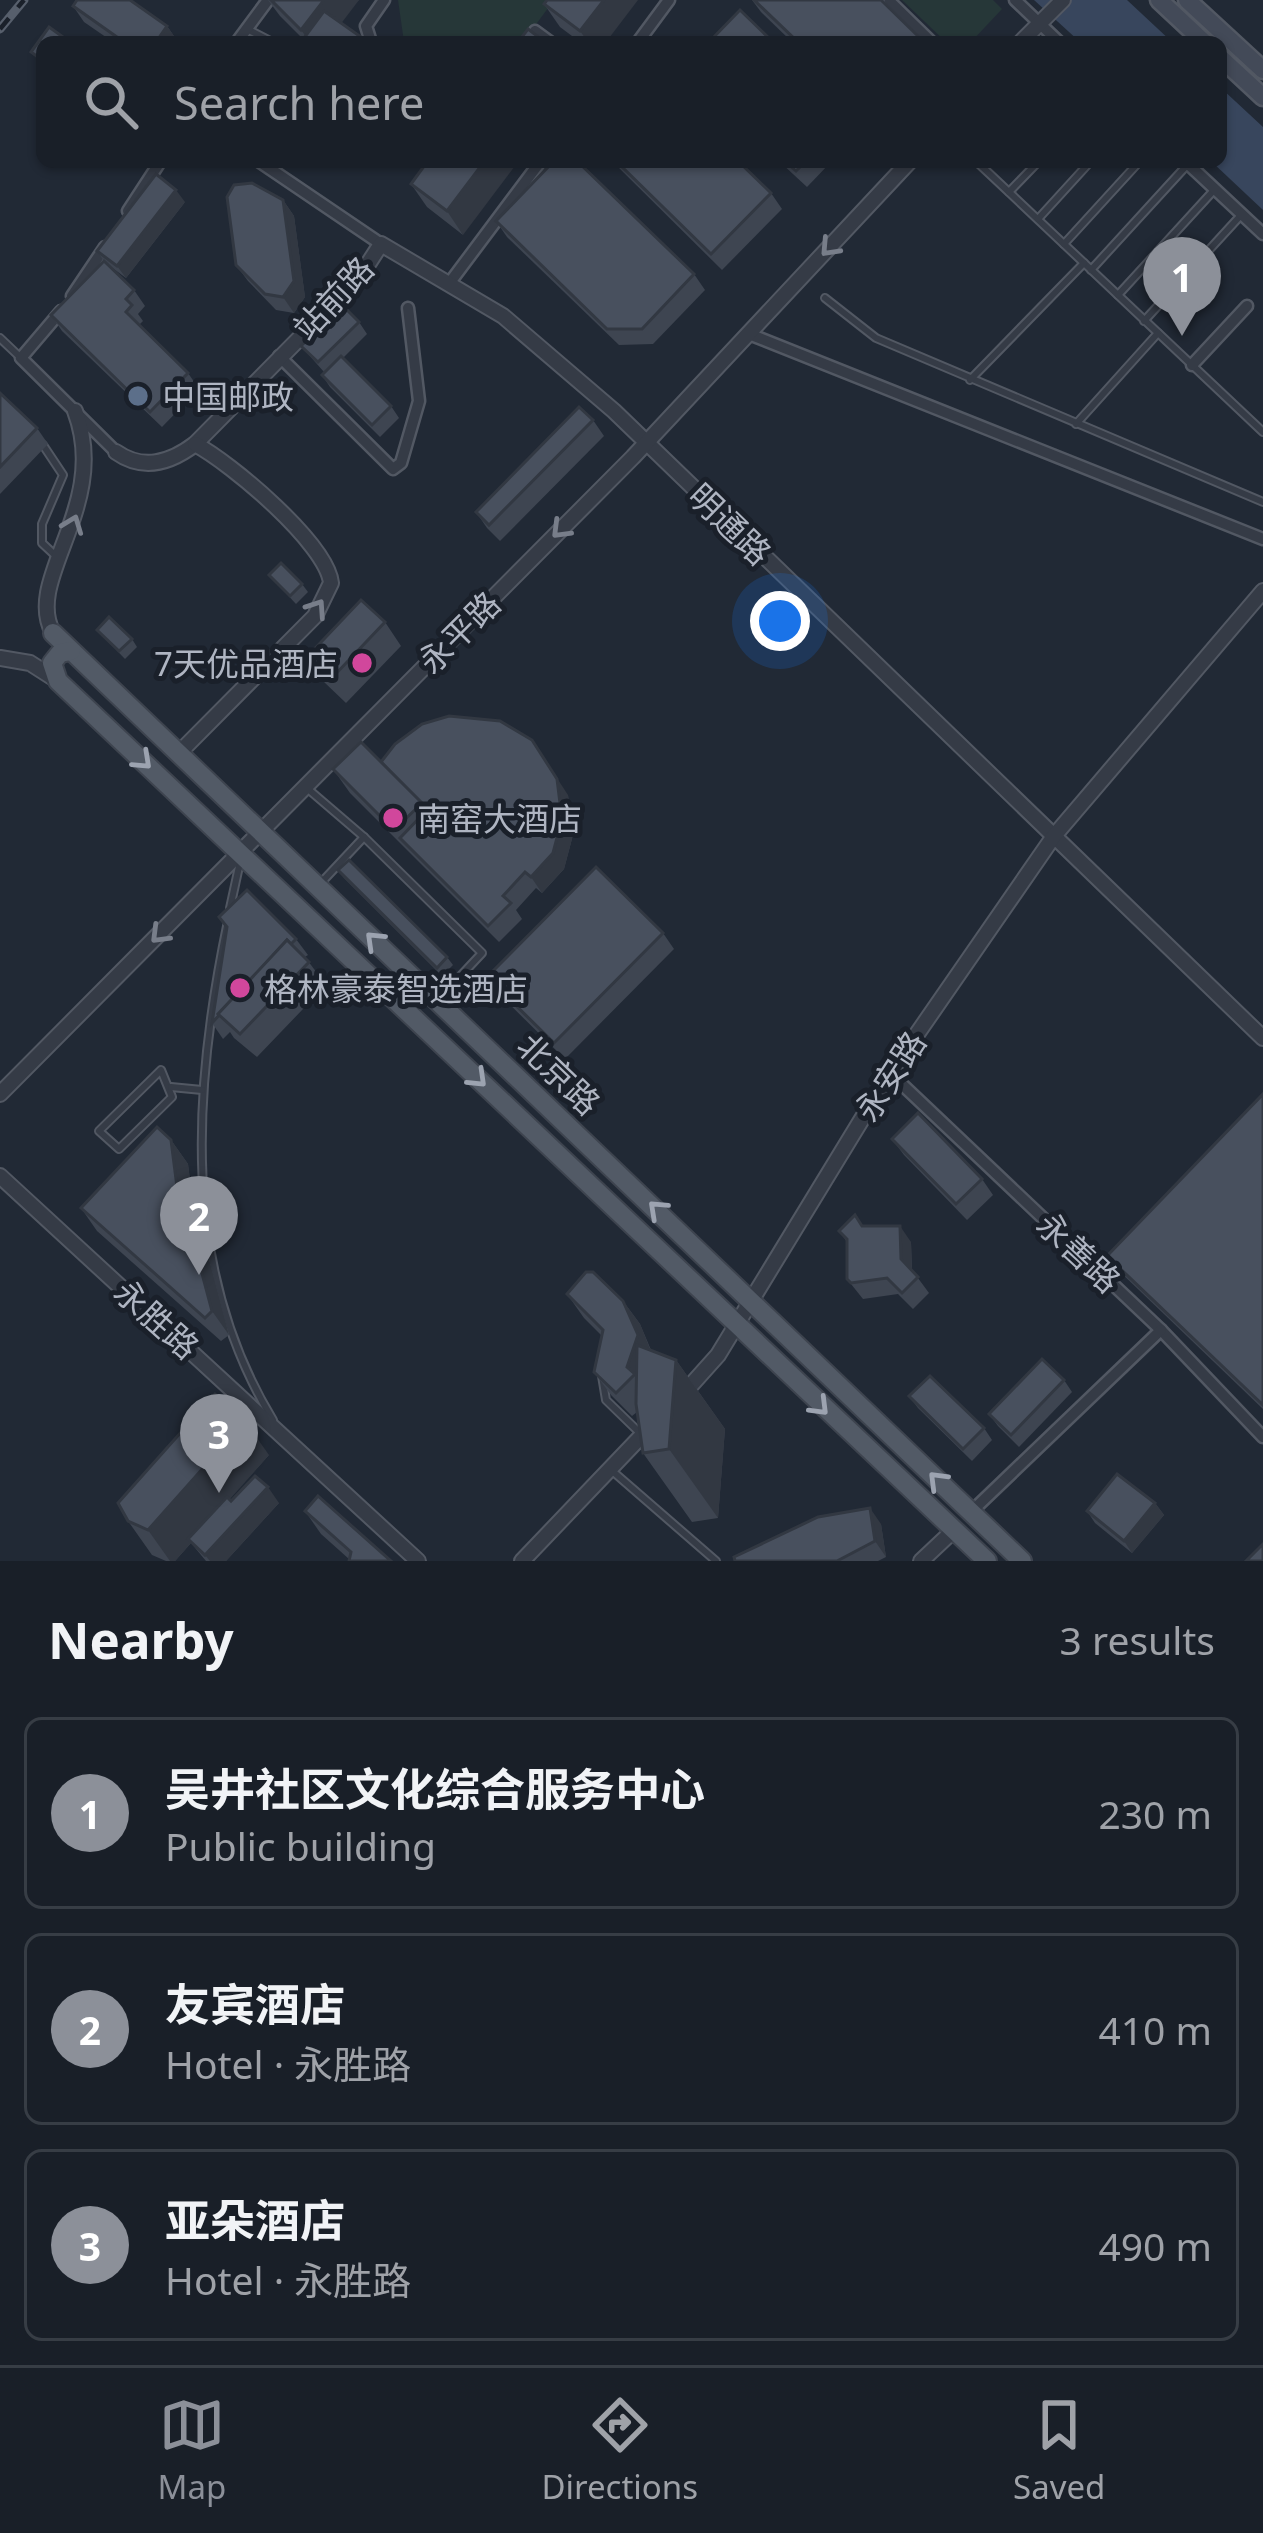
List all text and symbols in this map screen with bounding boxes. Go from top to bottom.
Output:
search box [36,36,1227,168]
icon: search [78,69,144,135]
text: Search here [174,72,424,133]
one-way arrow [822,234,844,255]
pin: 1 [1143,237,1221,336]
street label: 站前路 [283,246,383,350]
place label: 中国邮政 [162,374,294,419]
marker: 中国邮政 [125,383,151,409]
street label: 明通路 [679,473,781,575]
one-way arrow [59,514,84,535]
one-way arrow [553,516,575,538]
street label: 永平路 [408,581,510,683]
your location [750,591,810,651]
one-way arrow [303,599,325,621]
place label: 7天优品酒店 [154,641,338,686]
marker: 7天优品酒店 [349,650,375,676]
one-way arrow [129,747,151,769]
place label: 南窑大酒店 [417,796,582,841]
marker: 南窑大酒店 [380,805,406,831]
one-way arrow [151,921,173,943]
one-way arrow [367,933,388,955]
place label: 格林豪泰智选酒店 [264,966,528,1011]
marker: 格林豪泰智选酒店 [227,975,253,1001]
street label: 永安路 [844,1022,936,1130]
street label: 北京路 [508,1023,610,1125]
one-way arrow [465,1064,486,1086]
pin: 2 [160,1176,238,1275]
one-way arrow [649,1201,671,1223]
street label: 永善路 [1027,1202,1131,1302]
street label: 永胜路 [105,1269,209,1369]
one-way arrow [806,1392,828,1414]
pin: 3 [180,1394,258,1493]
one-way arrow [929,1473,951,1495]
text: Nearby [48,1604,234,1674]
text: 3 results [1060,1613,1215,1666]
text: 吴井社区文化综合服务中心 [165,1758,705,1819]
text: 1 [79,1787,101,1840]
text: 230 m [1098,1787,1212,1840]
text: Public building [165,1819,436,1872]
text: 友宾酒店 [165,1973,345,2034]
text: 2 [79,2003,101,2056]
text: 410 m [1098,2003,1212,2056]
text: Hotel · 永胜路 [165,2037,411,2090]
text: 亚朵酒店 [165,2189,345,2250]
text: 3 [79,2219,101,2272]
text: 490 m [1098,2219,1212,2272]
text: Hotel · 永胜路 [165,2253,411,2306]
tab: Map [158,2392,226,2509]
tab: Directions [541,2392,698,2509]
tab: Saved [1013,2392,1105,2509]

